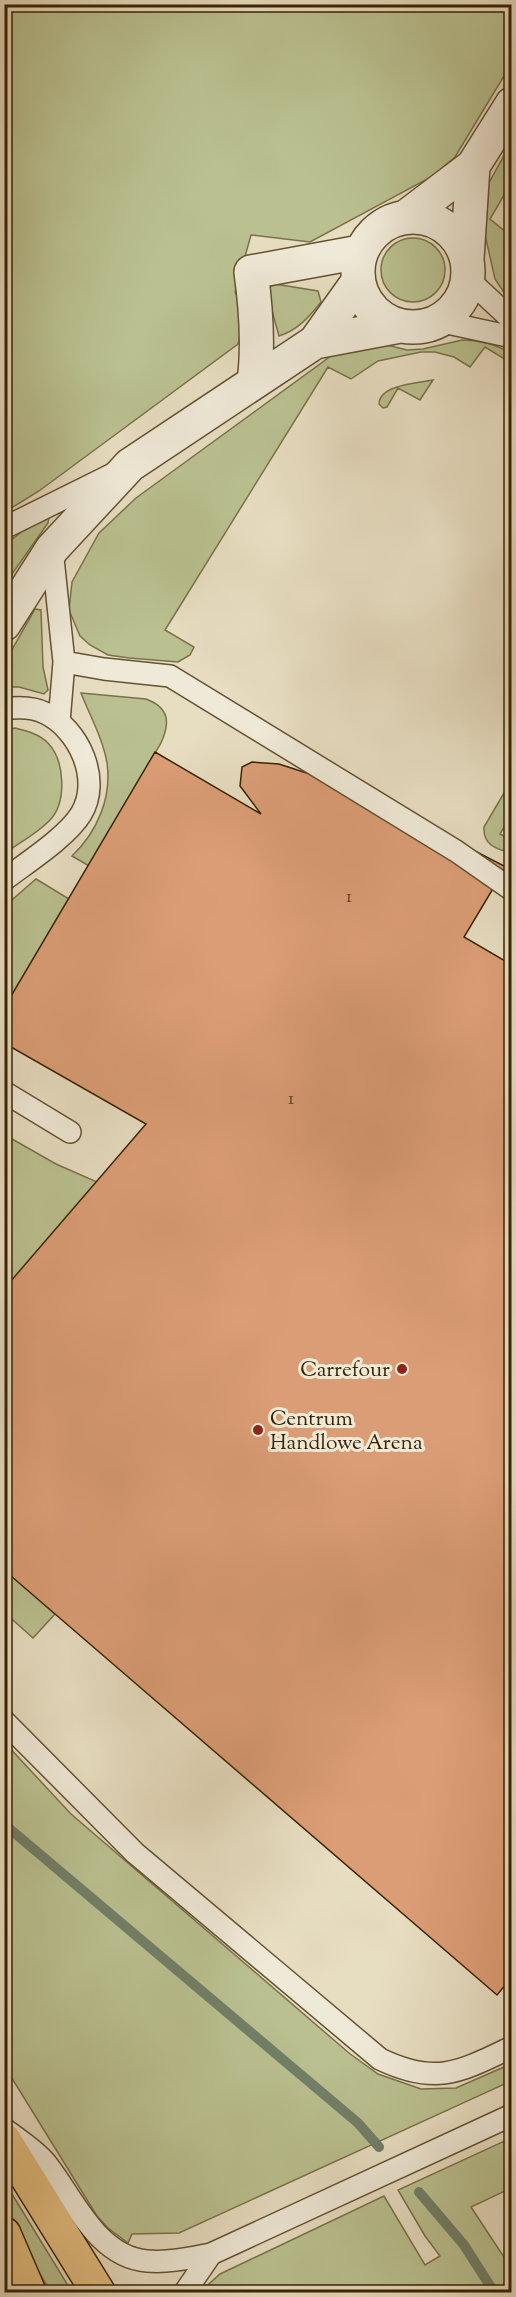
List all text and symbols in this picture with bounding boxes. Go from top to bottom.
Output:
house number: 1 [346,885,352,911]
house number: 1 [288,1087,294,1113]
place label: Carrefour [300,1356,390,1386]
marker: Carrefour [395,1362,409,1376]
place label: Centrum Handlowe Arena [270,1405,423,1459]
marker: Centrum Handlowe Arena [251,1423,265,1437]

